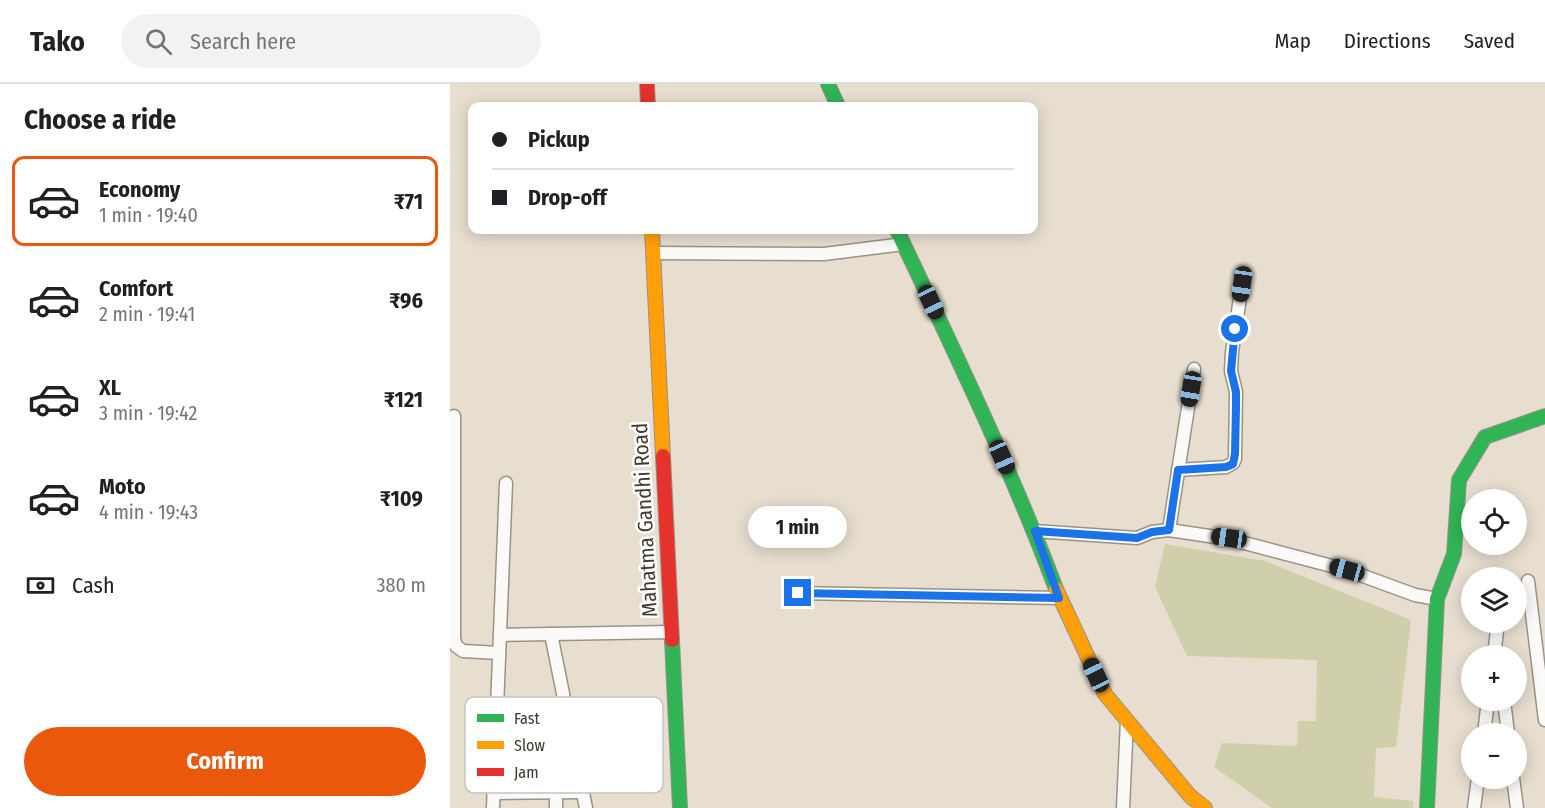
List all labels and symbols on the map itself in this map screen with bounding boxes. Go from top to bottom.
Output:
car [1231,265,1253,303]
car [915,282,947,322]
route start [1221,315,1248,342]
car [1179,370,1203,408]
street label: Mahatma Gandhi Road [627,422,663,618]
car [986,437,1018,477]
callout: 1 min [748,506,848,548]
car [1210,527,1248,549]
car [1327,557,1367,583]
route end [784,579,811,606]
car [1080,655,1112,695]
legend [465,697,663,793]
text: Fast [514,709,541,728]
text: Slow [514,736,545,755]
text: Jam [514,763,539,782]

